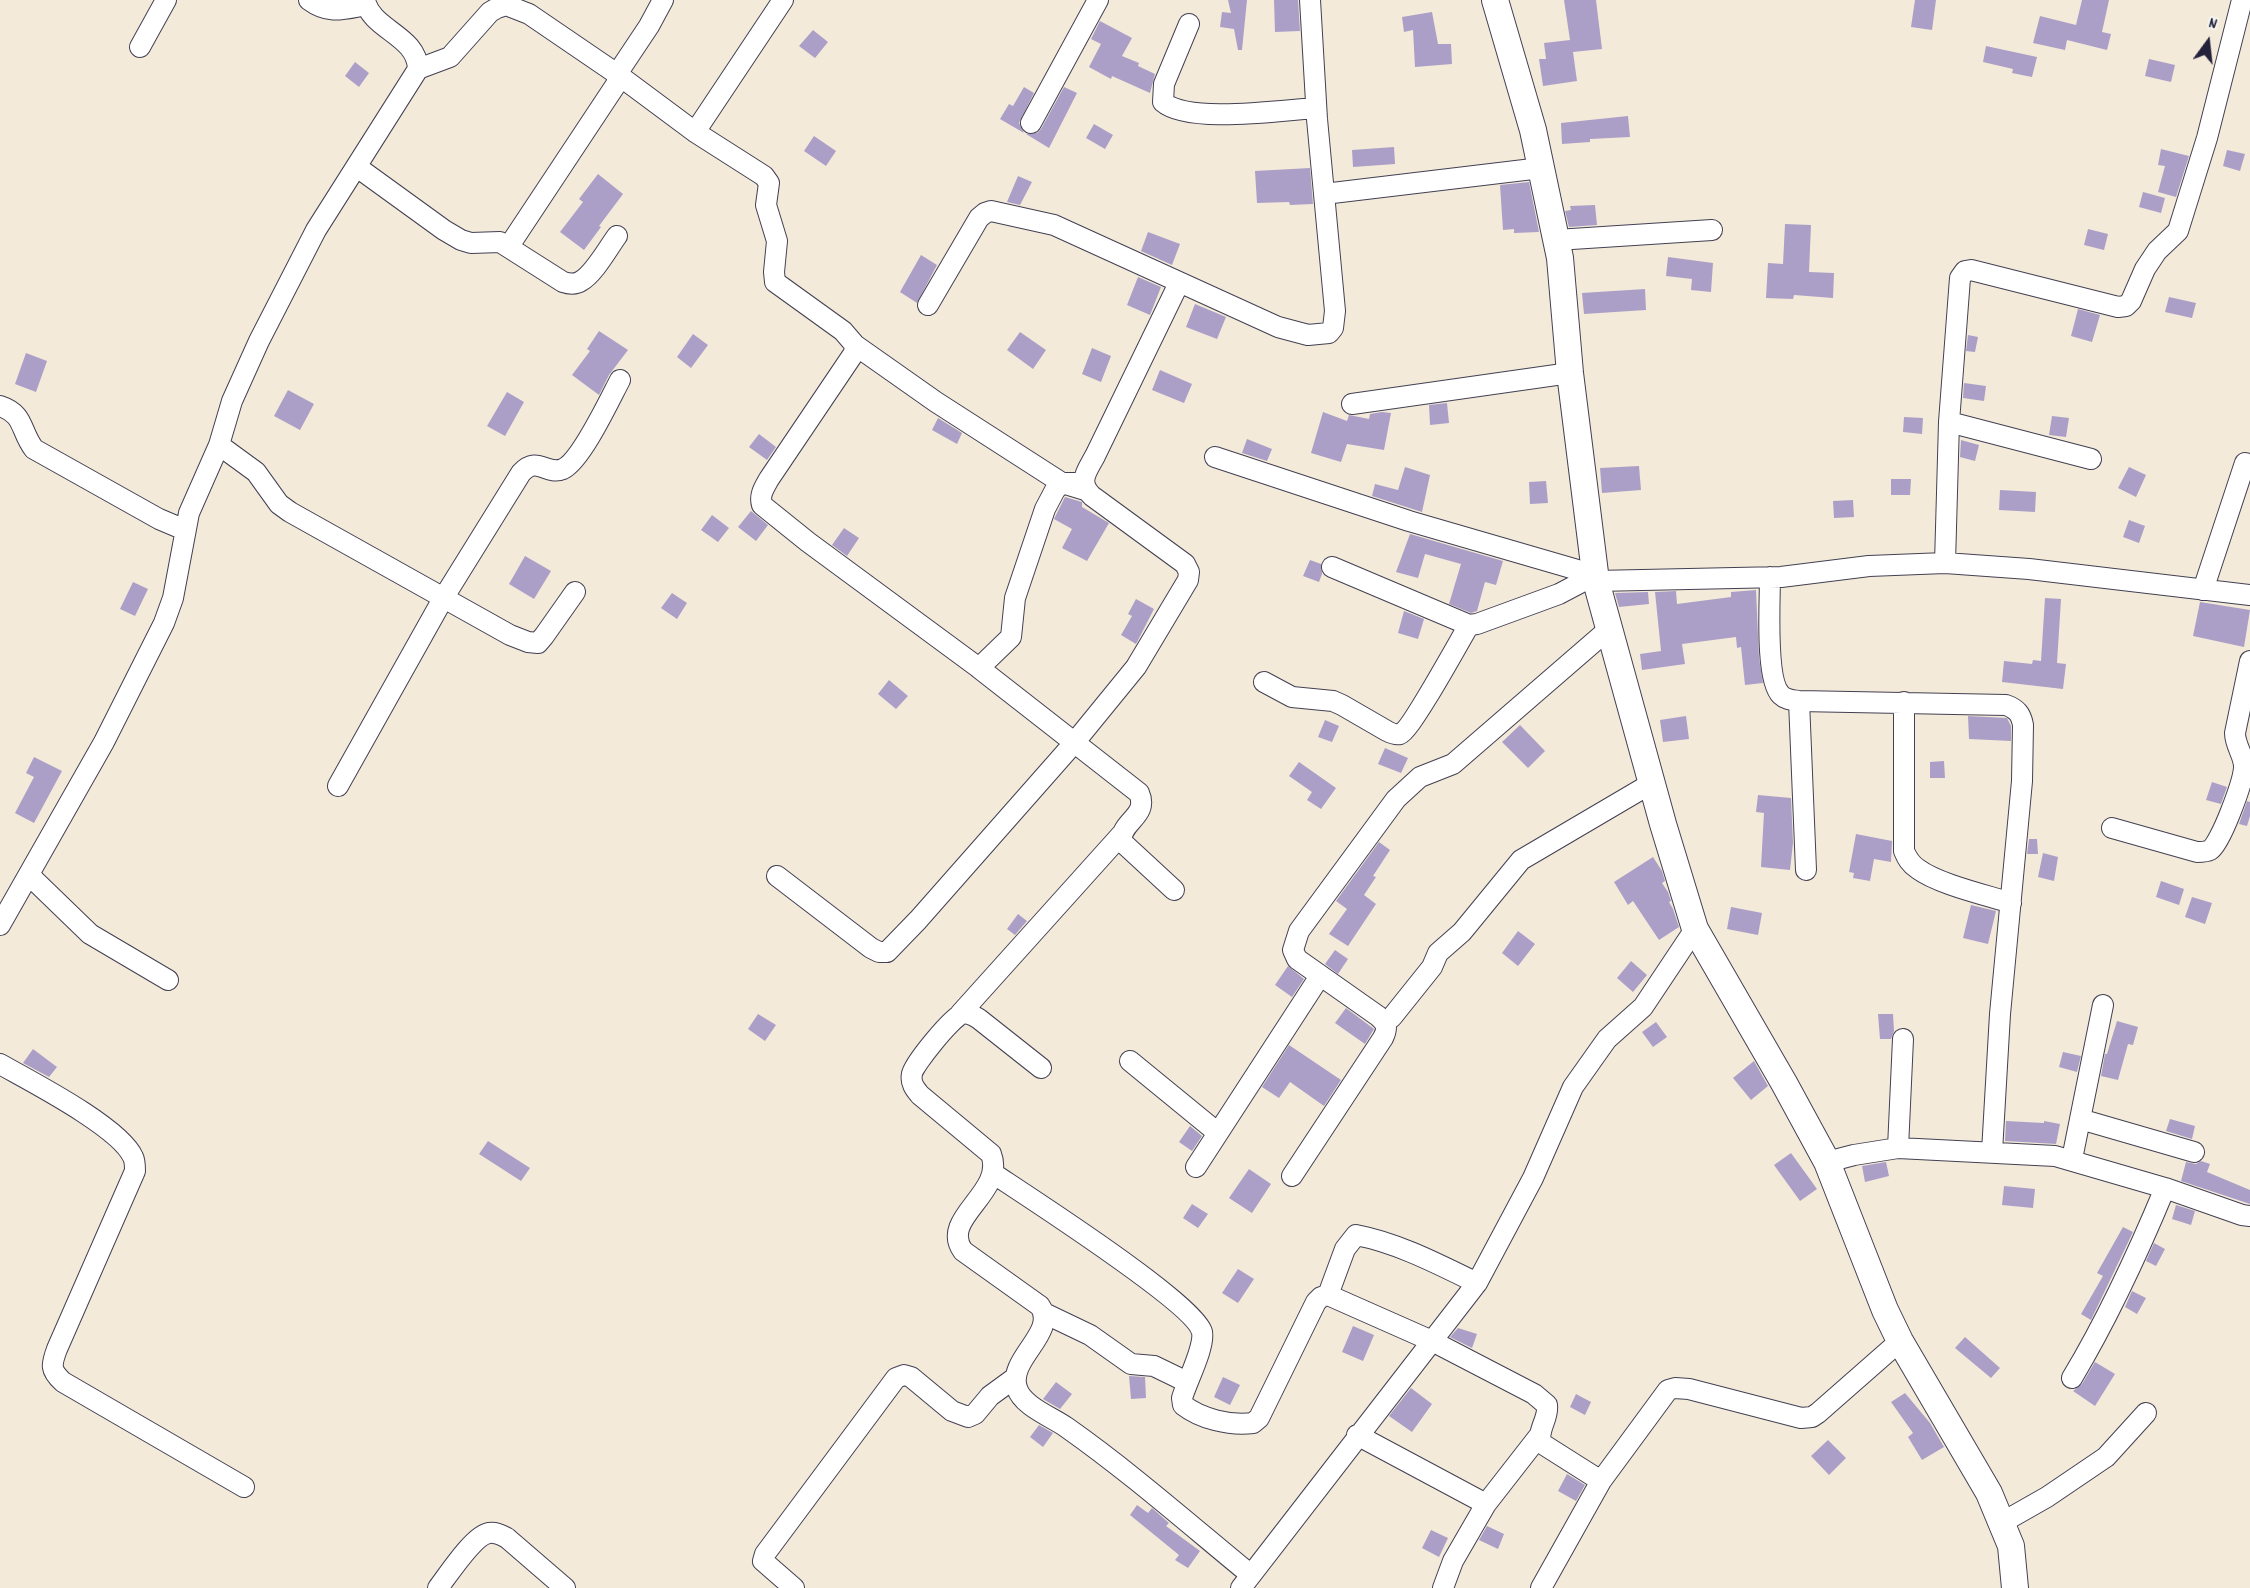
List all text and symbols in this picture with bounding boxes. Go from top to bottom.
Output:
north arrow [2178,12,2238,72]
text: N [2206,12,2220,36]

